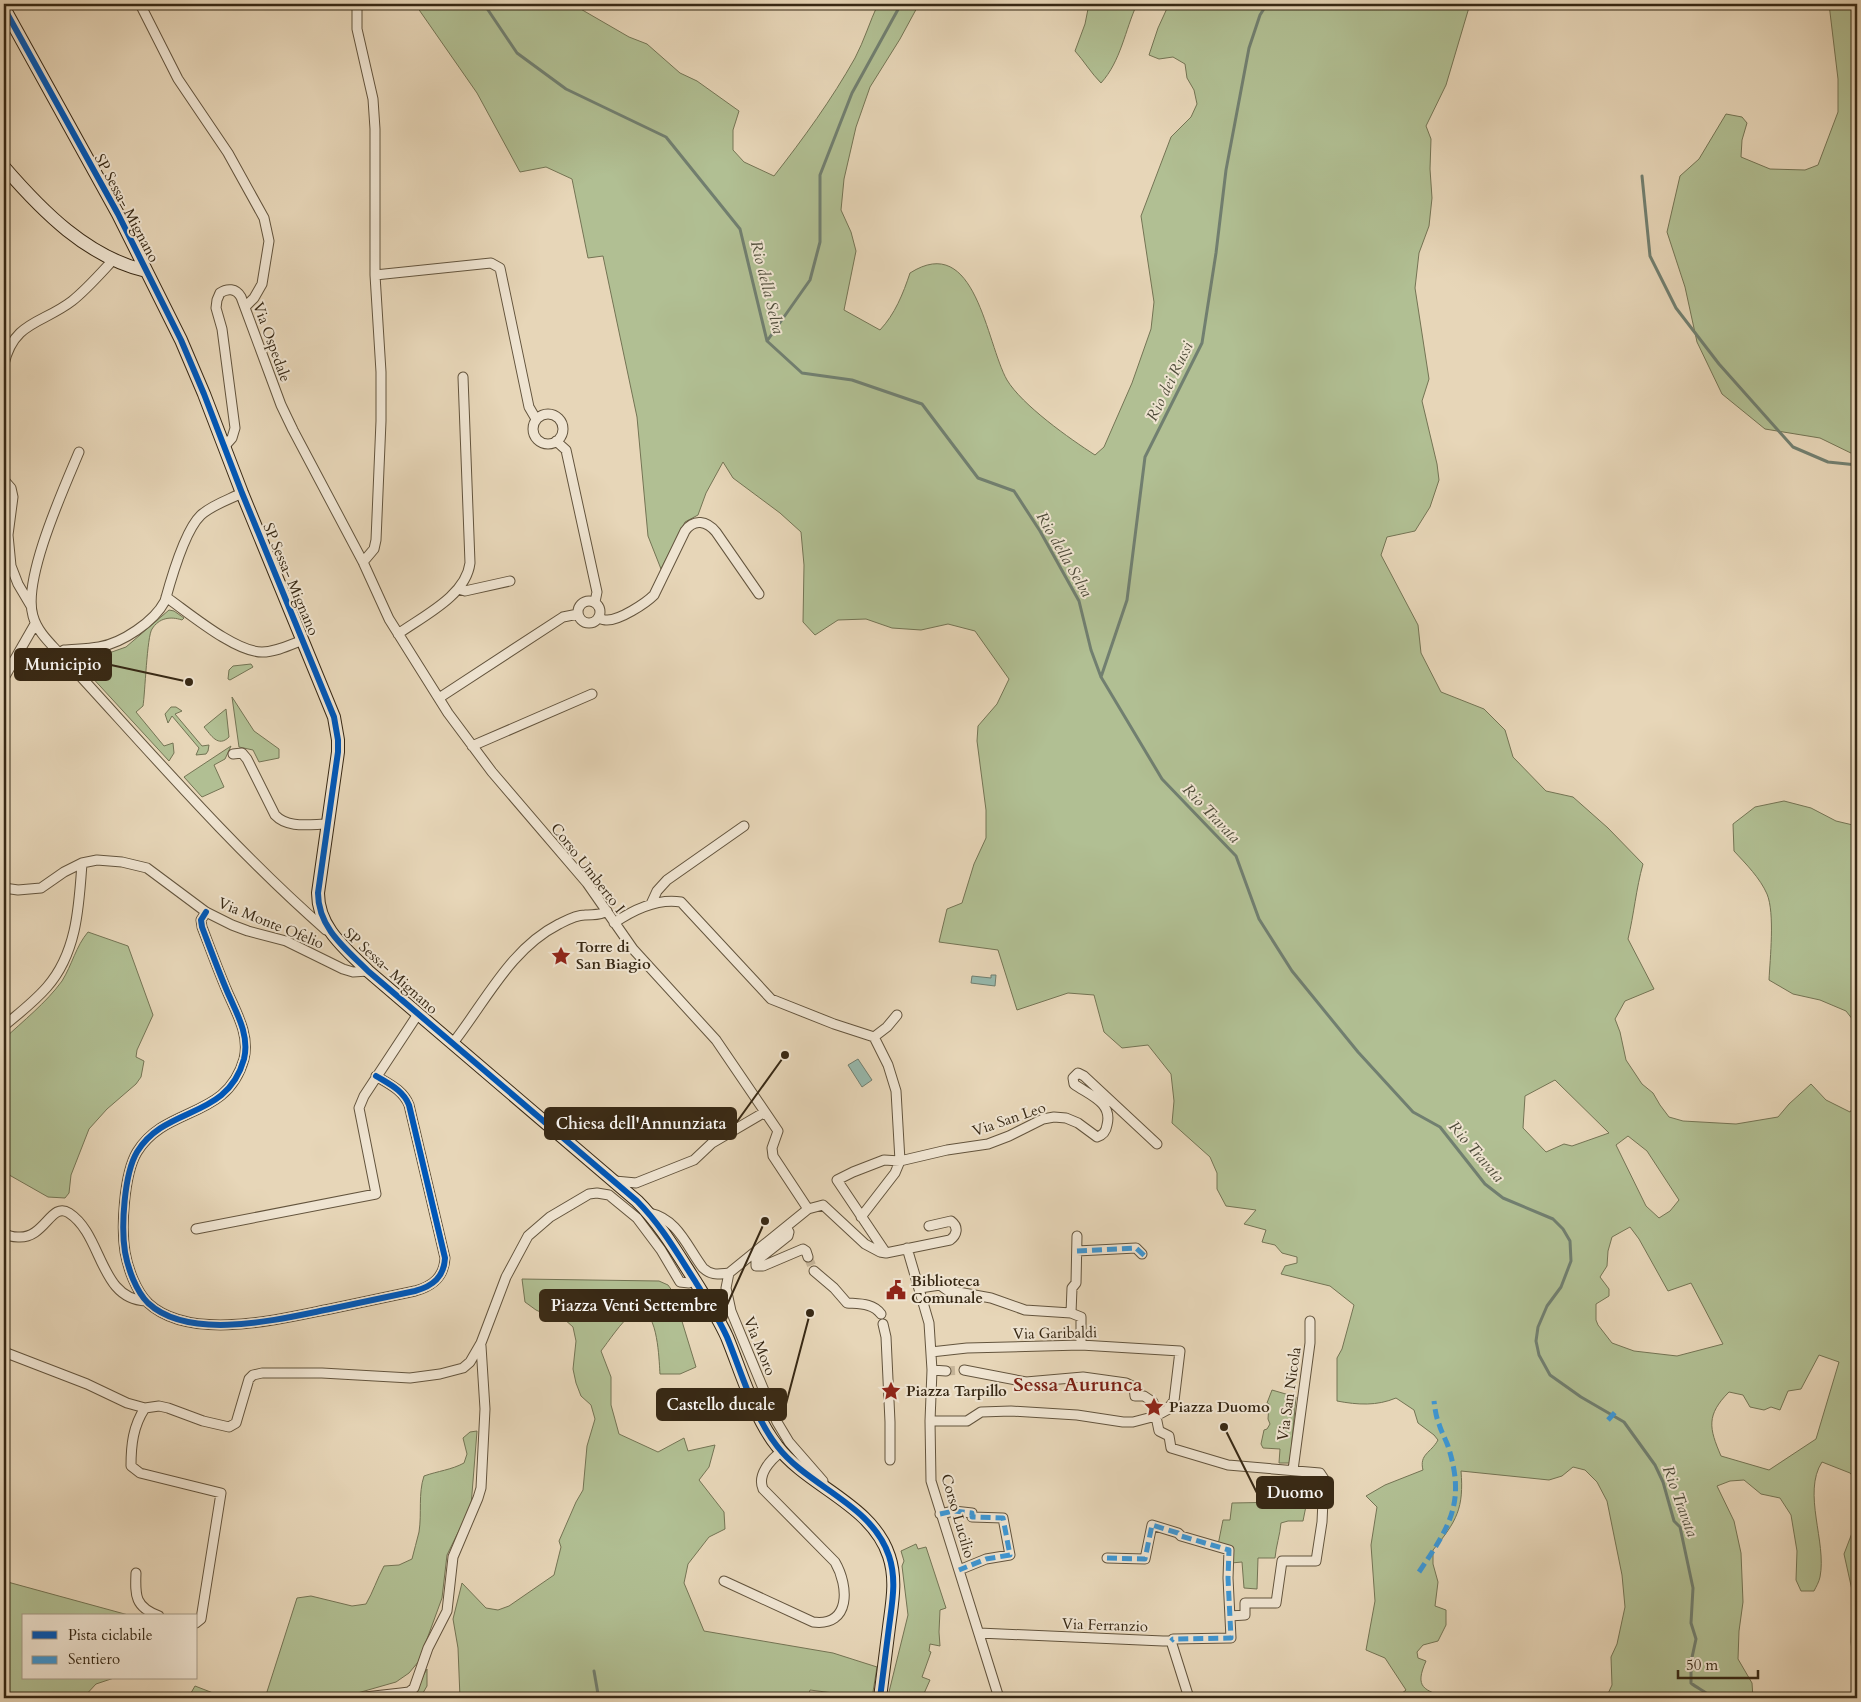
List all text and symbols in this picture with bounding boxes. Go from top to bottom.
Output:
street label: SP Sessa- Mignano [90,150,164,266]
water label: Rio della Selva [745,238,789,336]
street label: Via Ospedale [248,299,296,385]
water label: Rio dei Russi [1141,337,1199,425]
water label: Rio della Selva [1031,508,1098,601]
street label: SP Sessa- Mignano [258,520,324,638]
callout: Municipio [15,649,111,680]
text: Municipio [25,654,101,676]
water label: Rio Travata [1177,779,1245,848]
street label: Corso Umberto I [546,819,630,917]
street label: Via Monte Ofelio [215,893,327,953]
street label: SP Sessa- Mignano [340,923,442,1019]
place label: Torre di San Biagio [576,937,651,974]
place icon: Torre di San Biagio [550,945,572,967]
street label: Via San Leo [970,1097,1048,1141]
callout: Chiesa dell'Annunziata [545,1108,736,1139]
text: Chiesa dell'Annunziata [556,1113,726,1135]
water label: Rio Travata [1443,1116,1509,1187]
place label: Biblioteca Comunale [911,1271,983,1308]
public building icon: Biblioteca Comunale [885,1279,907,1301]
callout: Piazza Venti Settembre [540,1290,727,1321]
text: Piazza Venti Settembre [551,1295,717,1317]
street label: Via Moro [739,1314,781,1378]
street label: Via Garibaldi [1013,1322,1097,1344]
street label: Via San Nicola [1273,1345,1306,1442]
district label: Sessa Aurunca [1013,1371,1143,1398]
place icon: Piazza Tarpillo [880,1380,902,1402]
place label: Piazza Tarpillo [906,1381,1007,1401]
callout: Castello ducale [657,1389,786,1420]
text: Castello ducale [667,1394,775,1416]
place icon: Piazza Duomo [1143,1396,1165,1418]
place label: Piazza Duomo [1169,1397,1270,1417]
water label: Rio Travata [1657,1463,1703,1540]
street label: Corso Lucilio [936,1472,980,1560]
callout: Duomo [1257,1477,1333,1508]
text: Duomo [1267,1482,1323,1504]
legend [22,1614,198,1680]
street label: Via Ferranzio [1062,1614,1148,1636]
text: Pista ciclabile [68,1625,153,1645]
scale bar [1678,1647,1758,1679]
text: Sentiero [68,1649,120,1669]
text: 50 m [1686,1655,1718,1675]

